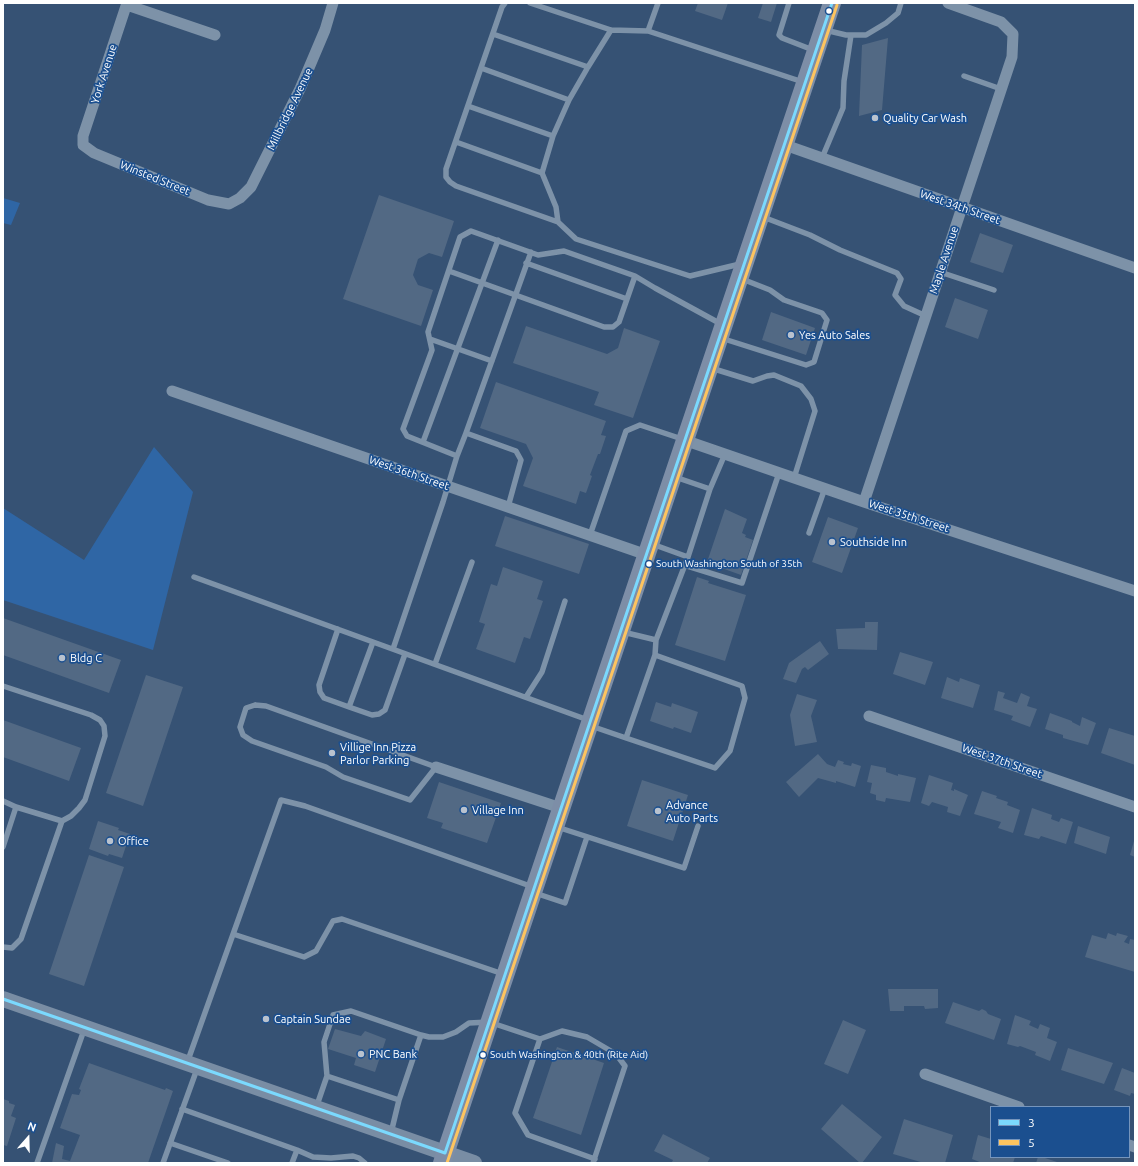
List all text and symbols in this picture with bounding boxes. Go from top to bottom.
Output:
unlabelled marker [824,6,834,16]
street label: York Avenue [88,43,120,105]
street label: Millbridge Avenue [264,66,316,152]
place label: Quality Car Wash [883,111,967,125]
marker: Quality Car Wash [870,113,880,123]
street label: Winsted Street [118,158,192,198]
street label: West 34th Street [918,187,1002,227]
street label: Maple Avenue [927,225,961,295]
place label: Yes Auto Sales [799,328,870,342]
marker: Yes Auto Sales [786,330,796,340]
street label: West 36th Street [367,453,451,493]
street label: West 35th Street [867,497,951,535]
place label: Southside Inn [840,535,907,549]
marker: Southside Inn [827,537,837,547]
place label: South Washington South of 35th [656,558,802,570]
marker: South Washington South of 35th [644,559,654,569]
place label: Bldg C [70,651,102,665]
marker: Bldg C [57,653,67,663]
place label: Villige Inn Pizza Parlor Parking [340,740,416,766]
street label: West 37th Street [960,741,1044,781]
marker: Villige Inn Pizza Parlor Parking [327,748,337,758]
place label: Advance Auto Parts [666,798,718,824]
place label: Village Inn [472,803,524,817]
marker: Village Inn [459,805,469,815]
marker: Advance Auto Parts [653,806,663,816]
place label: Office [118,834,149,848]
marker: Office [105,836,115,846]
place label: Captain Sundae [274,1012,351,1026]
marker: Captain Sundae [261,1014,271,1024]
place label: PNC Bank [369,1047,417,1061]
marker: PNC Bank [356,1049,366,1059]
place label: South Washington & 40th (Rite Aid) [490,1049,648,1061]
marker: South Washington & 40th (Rite Aid) [478,1050,488,1060]
legend [990,1106,1130,1158]
text: 3 [1028,1116,1035,1129]
north arrow [8,1118,48,1158]
text: N [26,1120,38,1134]
text: 5 [1028,1136,1035,1149]

